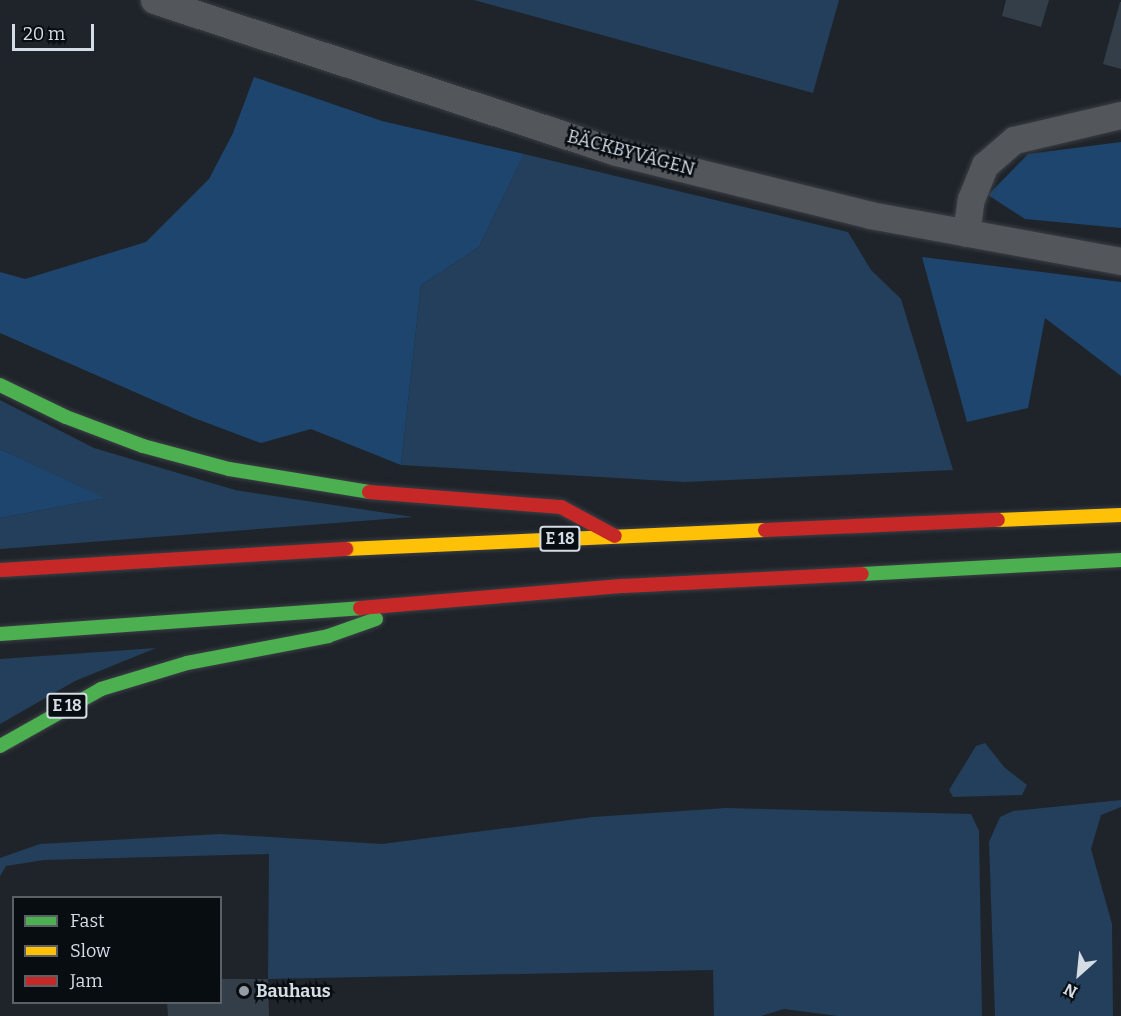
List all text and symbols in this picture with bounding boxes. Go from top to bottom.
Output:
scale bar [15,12,98,50]
text: 20 m [23,23,65,45]
street label: BÄCKBYVÄGEN [565,126,697,180]
road number: E 18 [539,526,581,552]
road number: E 18 [46,693,88,719]
legend [12,896,222,1004]
text: Fast [70,910,105,932]
text: Slow [70,940,110,962]
north arrow [1049,944,1109,1004]
text: Jam [70,970,103,992]
text: N [1061,979,1080,1002]
place label: Bauhaus [256,980,331,1002]
marker: Bauhaus [237,984,251,998]

